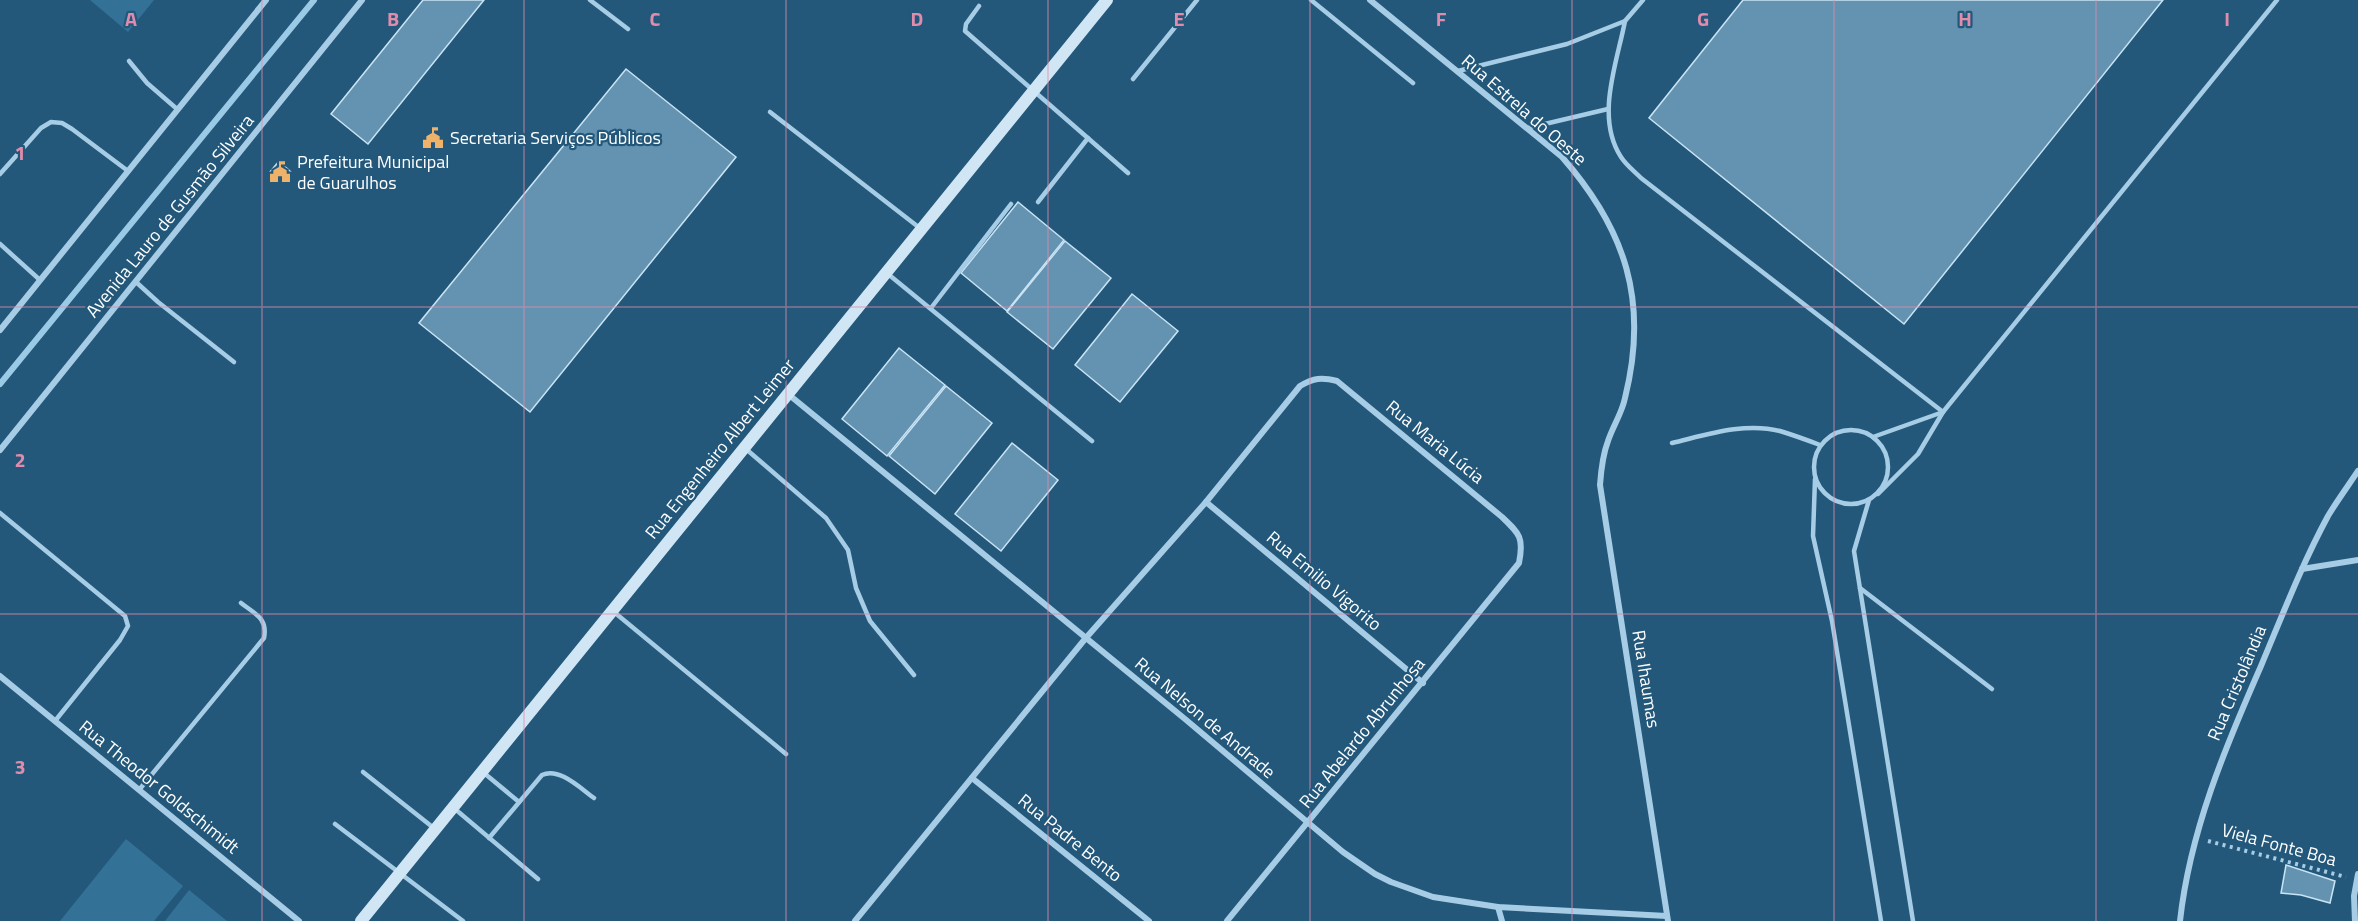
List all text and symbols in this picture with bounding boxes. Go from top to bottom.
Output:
text: A [125,3,137,34]
text: B [387,3,399,34]
text: C [650,3,661,34]
text: D [911,3,923,34]
text: E [1173,3,1185,34]
text: F [1436,3,1447,34]
text: G [1697,3,1709,34]
text: H [1958,3,1972,34]
text: I [2224,3,2230,34]
street label: Rua Estrela do Oeste [1456,48,1593,172]
street label: Avenida Lauro de Gusmão Silveira [79,108,260,323]
place label: Secretaria Serviços Públicos [450,124,661,151]
public building icon: Secretaria Serviços Públicos [421,126,445,150]
text: 1 [14,137,26,168]
place label: Prefeitura Municipal de Guarulhos [297,148,449,196]
public building icon: Prefeitura Municipal de Guarulhos [268,160,292,184]
street label: Rua Engenheiro Albert Leimer [638,353,801,545]
street label: Rua Maria Lúcia [1380,393,1490,490]
text: 2 [14,444,26,475]
street label: Rua Emilio Vigorito [1261,524,1388,637]
street label: Rua Cristolândia [2200,621,2273,745]
street label: Rua Ihaumas [1625,628,1668,730]
street label: Rua Nelson de Andrade [1129,650,1282,785]
street label: Rua Abelardo Abrunhosa [1292,651,1431,814]
street label: Rua Theodor Goldschimidt [73,713,246,860]
text: 3 [14,751,26,782]
street label: Rua Padre Bento [1012,787,1128,888]
street label: Viela Fonte Boa [2219,816,2340,873]

